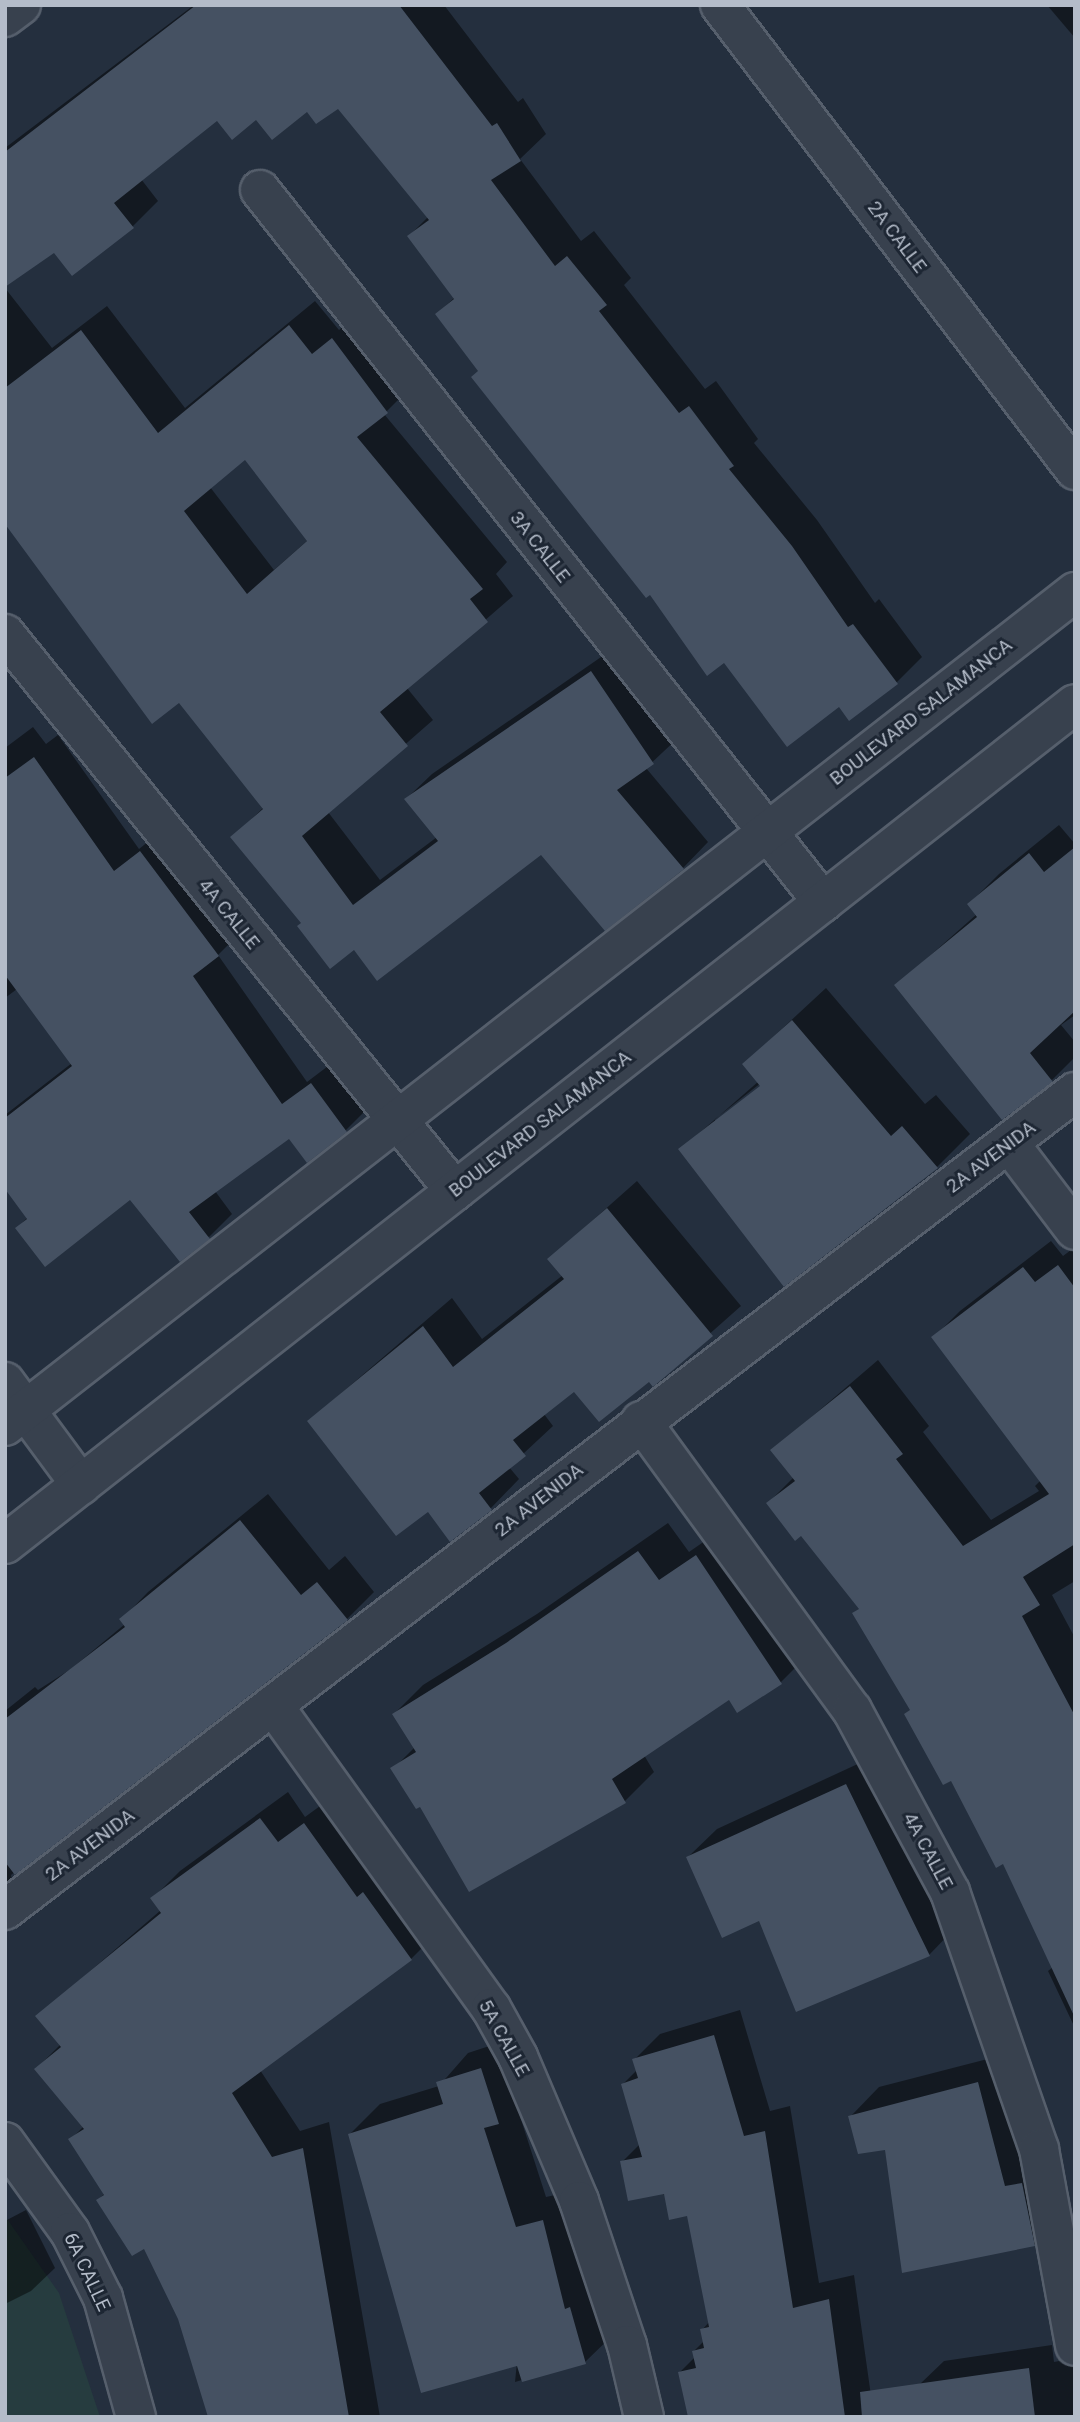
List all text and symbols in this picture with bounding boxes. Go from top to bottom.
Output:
street label: 2A CALLE [863,197,931,277]
street label: 3A CALLE [505,507,575,587]
street label: BOULEVARD SALAMANCA [825,634,1017,790]
street label: 4A CALLE [194,874,264,954]
street label: BOULEVARD SALAMANCA [444,1046,636,1202]
street label: 2A AVENIDA [942,1116,1040,1198]
street label: 2A AVENIDA [490,1458,588,1542]
street label: 2A AVENIDA [41,1804,139,1886]
street label: 4A CALLE [898,1809,958,1893]
street label: 5A CALLE [474,1996,534,2080]
street label: 6A CALLE [59,2229,115,2315]

